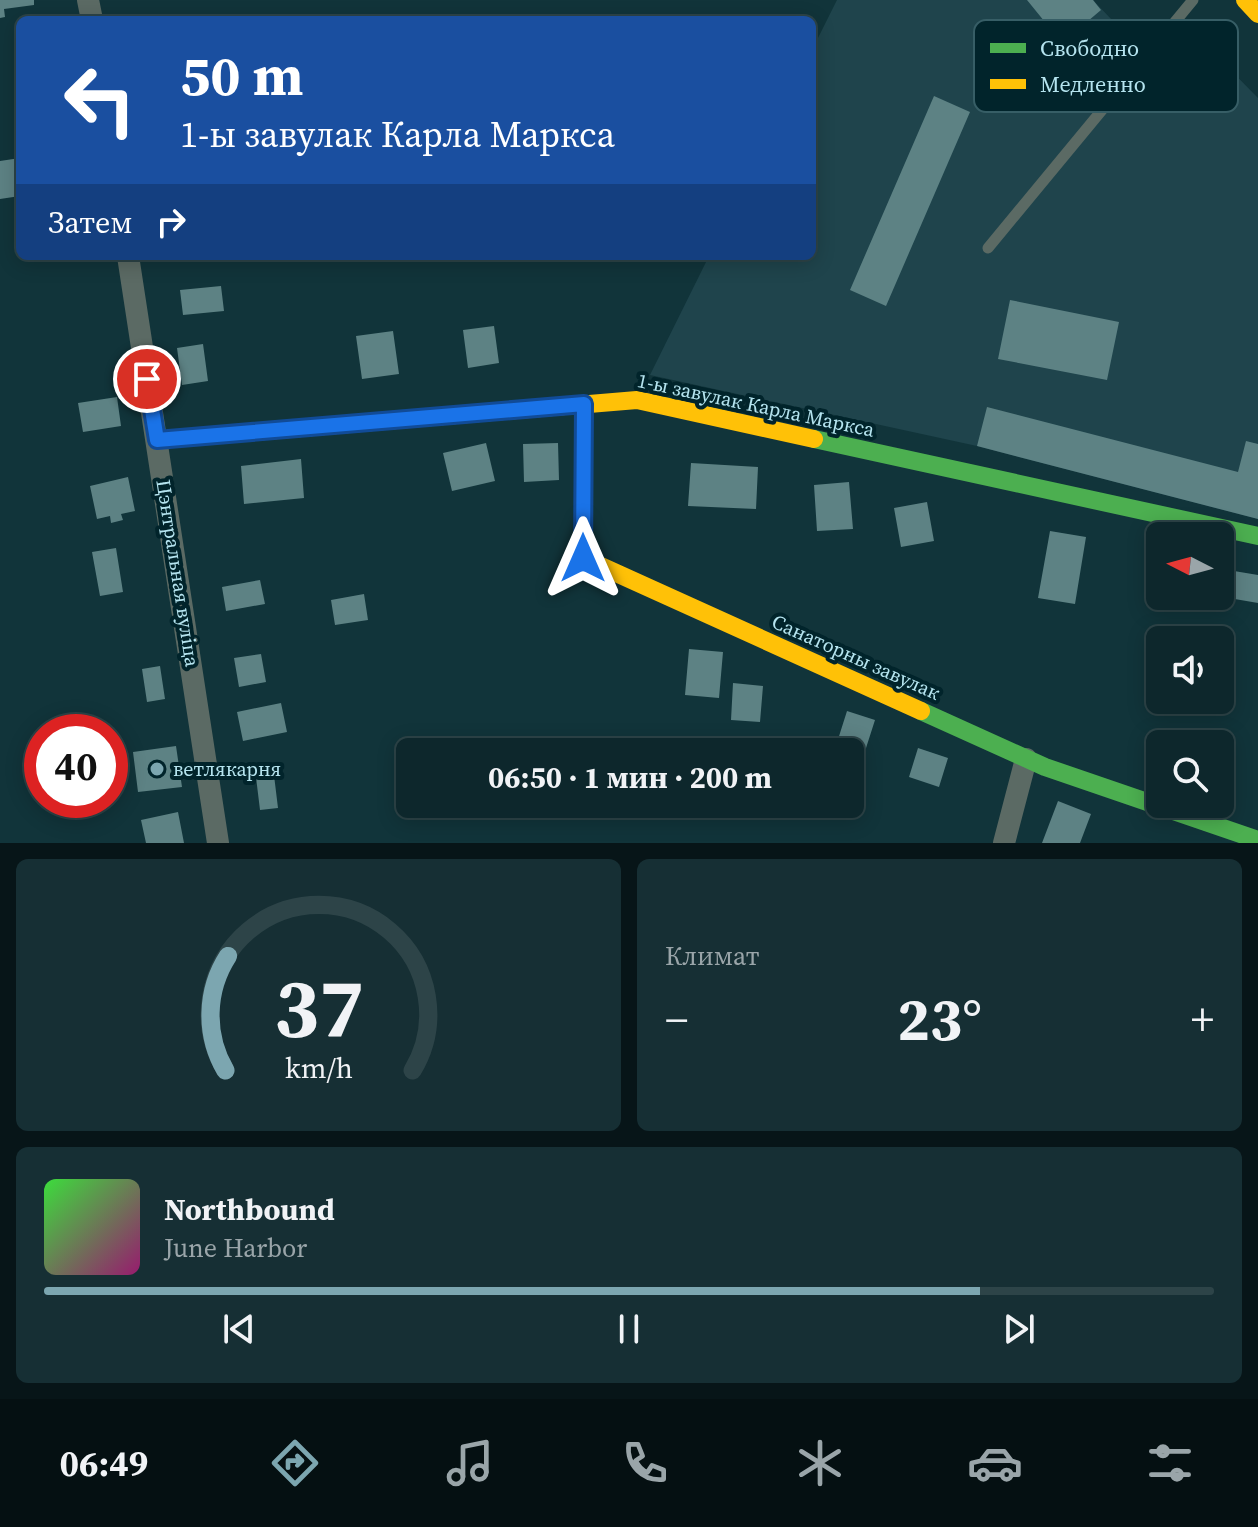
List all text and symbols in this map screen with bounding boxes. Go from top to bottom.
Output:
legend [974,20,1238,112]
text: Свободно [1040,33,1139,63]
text: 50 m [180,37,303,114]
icon: left [48,48,152,152]
text: Медленно [1040,69,1146,99]
text: 1-ы завулак Карла Маркса [180,110,615,159]
icon: right [149,200,193,244]
text: Затем [48,202,133,243]
pin [113,345,181,413]
icon: arrive [125,357,169,401]
street label: 1-ы завулак Карла Маркса [635,366,878,444]
street label: Цэнтральная вуліца [149,477,207,669]
position arrow [541,516,625,600]
north arrow [1146,522,1234,610]
map controls [1146,522,1234,818]
street label: Санаторны завулак [767,607,945,707]
button: sound [1146,626,1234,714]
speed limit sign: 40 [24,714,128,818]
button: search [1146,730,1234,818]
place label: ветлякарня [173,755,281,783]
text: 06:50 · 1 мин · 200 m [488,757,772,798]
marker: ветлякарня [148,760,166,778]
text: Климат [665,938,759,974]
text: 37 [273,951,364,1065]
text: 23° [897,978,982,1060]
text: − [665,989,688,1050]
text: + [1191,989,1214,1050]
text: km/h [284,1048,353,1088]
text: Northbound [164,1189,335,1230]
text: June Harbor [164,1230,307,1266]
icon: previous [217,1307,261,1351]
icon: pause [607,1307,651,1351]
icon: next [997,1307,1041,1351]
icon: directions [267,1435,323,1491]
icon: music [442,1435,498,1491]
icon: phone [617,1435,673,1491]
icon: climate [792,1435,848,1491]
icon: car [967,1435,1023,1491]
icon: filters [1142,1435,1198,1491]
text: 06:49 [60,1439,148,1488]

